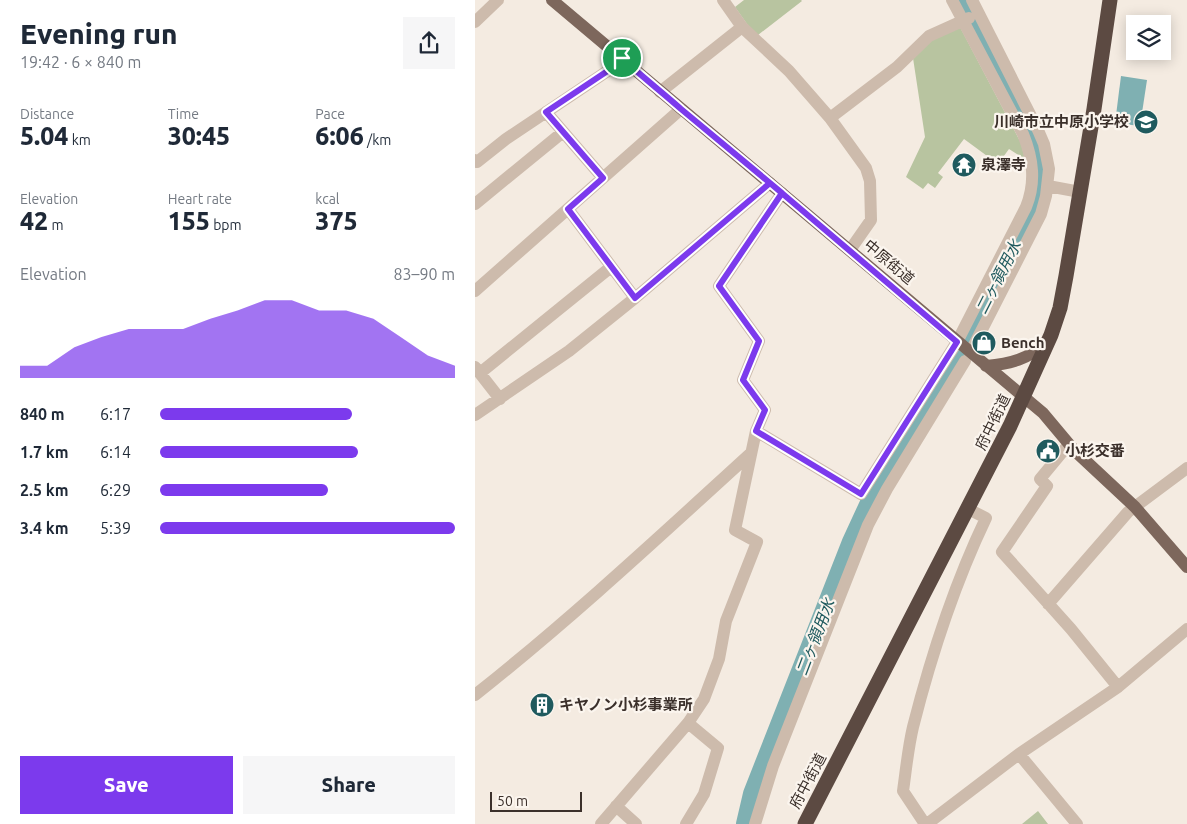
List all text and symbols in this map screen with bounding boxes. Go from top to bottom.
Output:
map controls [1126,15,1171,60]
button: layers [1126,15,1171,60]
button: share [403,17,455,69]
text: Evening run [20,18,178,49]
pin [601,37,643,79]
icon: arrive [608,44,636,72]
text: 19:42 · 6 × 840 m [20,53,141,71]
text: Distance [20,106,74,122]
text: Time [168,106,199,122]
text: Pace [315,106,345,122]
school or university icon: 川崎市立中原小学校 [1133,109,1159,135]
place label: 川崎市立中原小学校 [994,113,1129,130]
text: 5.04 [20,122,68,150]
text: 30:45 [168,122,230,150]
text: 6:06 [315,122,364,150]
text: km [68,132,91,148]
text: /km [364,132,391,148]
temple icon: 泉澤寺 [951,152,977,178]
place label: 泉澤寺 [981,156,1026,173]
text: Elevation [20,191,78,207]
text: Heart rate [168,191,232,207]
text: kcal [315,191,340,207]
text: 42 [20,207,48,235]
text: 155 [168,207,210,235]
text: 375 [315,207,358,235]
text: m [48,217,64,233]
text: bpm [210,217,242,233]
water label: 二ヶ領用水 [972,235,1025,317]
street label: 中原街道 [861,236,918,287]
text: Elevation [20,265,87,283]
text: 83–90 m [393,265,455,283]
shop icon: Bench [971,330,997,356]
place label: Bench [1001,334,1045,351]
street label: 府中街道 [972,391,1013,452]
text: 840 m [20,405,65,423]
text: 6:17 [100,405,131,423]
public building icon: 小杉交番 [1035,438,1061,464]
place label: 小杉交番 [1065,442,1125,459]
text: 1.7 km [20,443,69,461]
text: 6:14 [100,443,131,461]
text: 2.5 km [20,481,69,499]
text: 6:29 [100,481,131,499]
text: 3.4 km [20,519,69,537]
text: 5:39 [100,519,131,537]
water label: 二ヶ領用水 [792,595,838,678]
building icon: キヤノン小杉事業所 [529,692,555,718]
place label: キヤノン小杉事業所 [559,696,693,713]
street label: 府中街道 [786,750,829,811]
button: Save [20,756,233,814]
button: Share [243,756,455,814]
scale bar [490,789,583,812]
text: 50 m [497,793,528,809]

